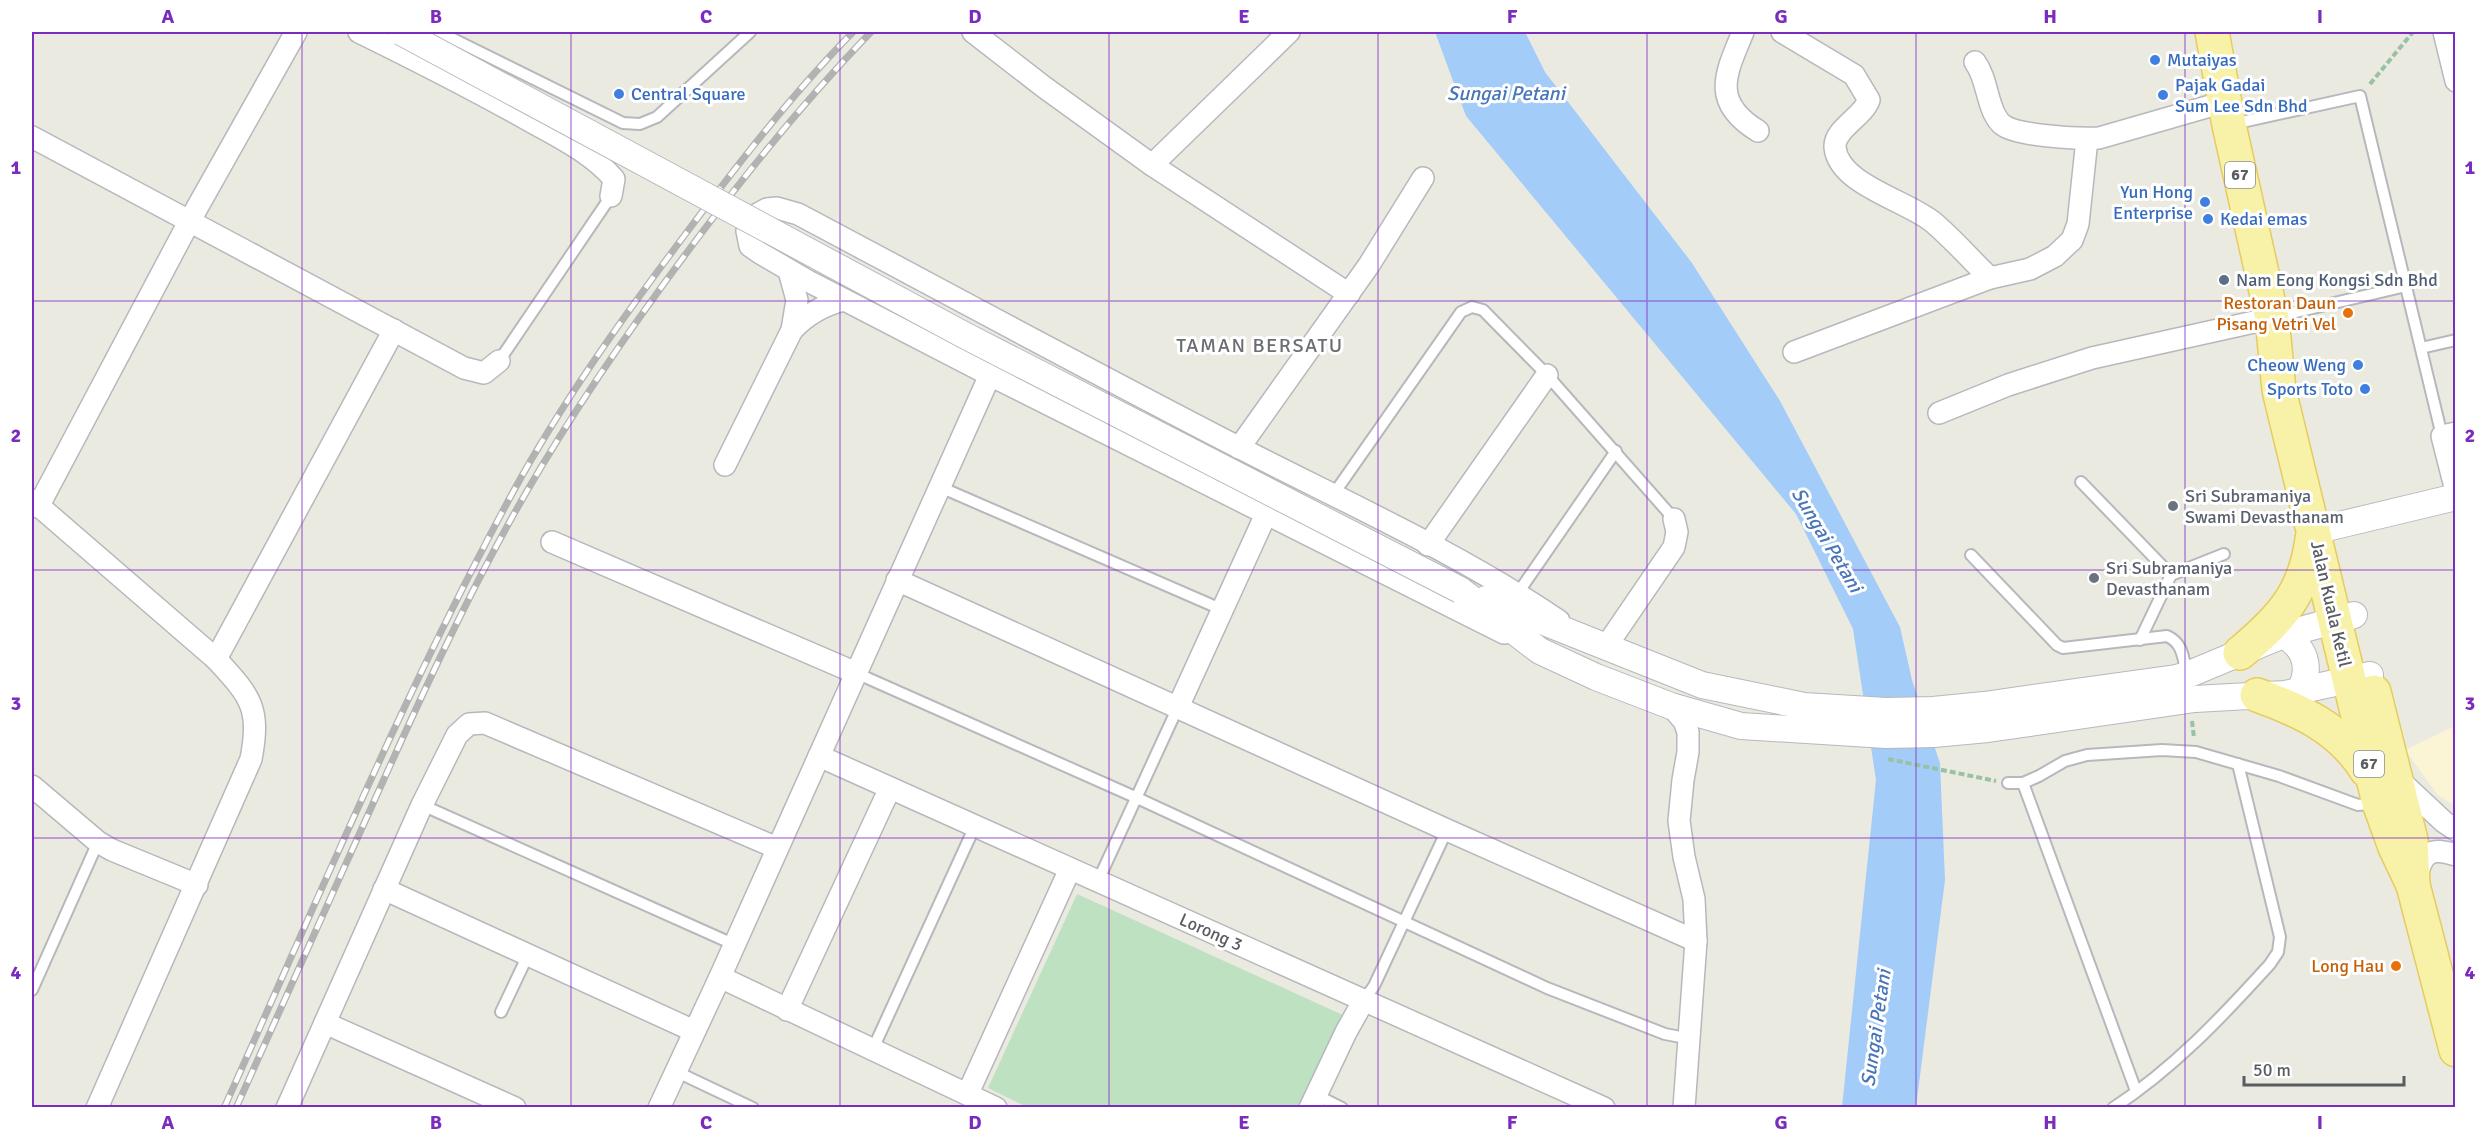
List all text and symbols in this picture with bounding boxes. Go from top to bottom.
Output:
text: A [162,4,175,29]
text: B [430,4,442,29]
text: C [700,4,712,29]
text: D [968,4,982,29]
text: E [1238,4,1250,29]
text: F [1507,4,1518,29]
text: G [1774,4,1788,29]
text: H [2043,4,2057,29]
text: I [2317,4,2323,29]
place label: Mutaiyas [2167,49,2237,71]
marker: Mutaiyas [2148,53,2162,67]
place label: Pajak Gadai Sum Lee Sdn Bhd [2175,74,2308,117]
water label: Sungai Petani [1447,81,1566,106]
place label: Central Square [631,83,746,105]
marker: Central Square [612,87,626,101]
marker: Pajak Gadai Sum Lee Sdn Bhd [2156,88,2170,102]
text: 1 [11,155,22,180]
text: 1 [2465,155,2476,180]
road number: 67 [2225,162,2255,188]
place label: Yun Hong Enterprise [2113,181,2193,224]
marker: Yun Hong Enterprise [2198,195,2212,209]
place label: Kedai emas [2220,208,2307,230]
marker: Kedai emas [2201,212,2215,226]
place label: Nam Eong Kongsi Sdn Bhd [2236,269,2438,291]
marker: Nam Eong Kongsi Sdn Bhd [2217,273,2231,287]
place label: Restoran Daun Pisang Vetri Vel [2216,292,2336,335]
marker: Restoran Daun Pisang Vetri Vel [2341,306,2355,320]
district label: TAMAN BERSATU [1176,333,1344,358]
place label: Cheow Weng [2247,354,2346,376]
marker: Cheow Weng [2351,358,2365,372]
place label: Sports Toto [2267,378,2353,400]
marker: Sports Toto [2358,382,2372,396]
text: 2 [11,423,21,448]
text: 2 [2465,423,2475,448]
water label: Sungai Petani [1786,483,1869,598]
place label: Sri Subramaniya Swami Devasthanam [2185,485,2344,528]
marker: Sri Subramaniya Swami Devasthanam [2166,499,2180,513]
street label: Jalan Kuala Ketil [2306,539,2356,669]
place label: Sri Subramaniya Devasthanam [2106,557,2232,600]
marker: Sri Subramaniya Devasthanam [2087,571,2101,585]
text: 3 [11,691,21,716]
text: 3 [2465,691,2475,716]
road number: 67 [2354,751,2384,777]
street label: Lorong 3 [1176,908,1246,956]
place label: Long Hau [2311,955,2384,977]
marker: Long Hau [2389,959,2403,973]
text: 4 [11,960,22,985]
text: 4 [2465,960,2476,985]
water label: Sungai Petani [1855,966,1897,1088]
scale bar [2244,1049,2404,1087]
text: 50 m [2253,1059,2291,1081]
text: A [162,1110,175,1135]
text: B [430,1110,442,1135]
text: C [700,1110,712,1135]
text: D [968,1110,982,1135]
text: E [1238,1110,1250,1135]
text: F [1507,1110,1518,1135]
text: G [1774,1110,1788,1135]
text: H [2043,1110,2057,1135]
text: I [2317,1110,2323,1135]

